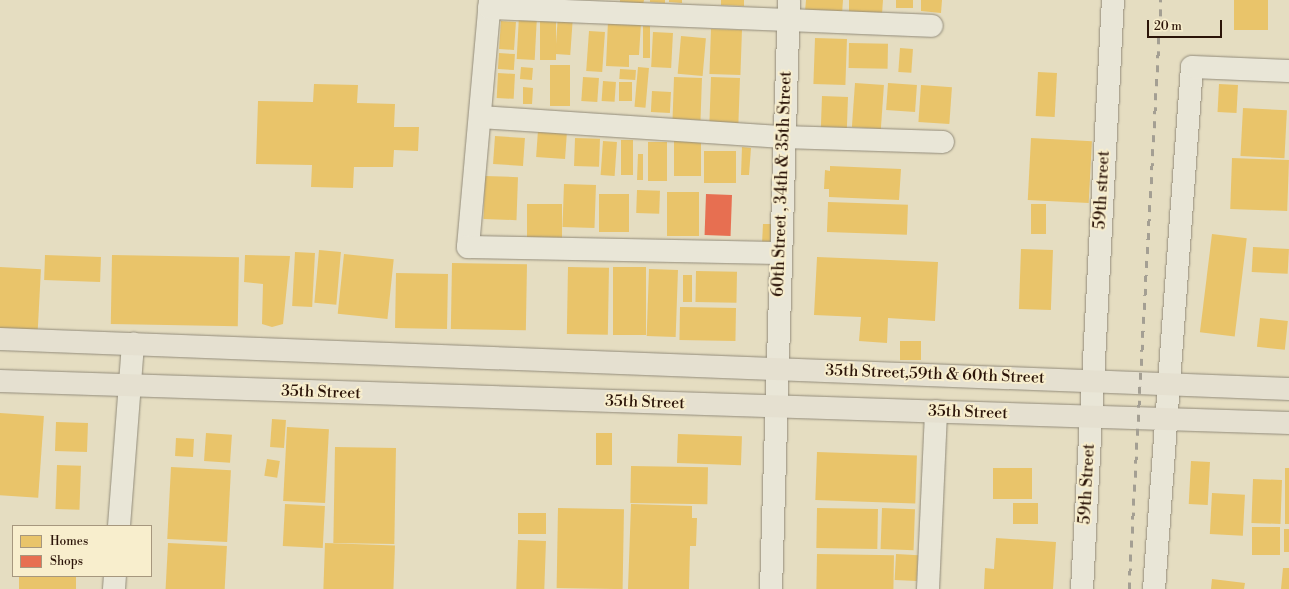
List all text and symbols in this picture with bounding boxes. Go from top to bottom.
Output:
scale bar [1149,12,1224,38]
text: 20 m [1154,19,1182,34]
street label: 60th Street , 34th & 35th Street [768,71,796,297]
street label: 59th street [1090,150,1114,230]
street label: 35th Street,59th & 60th Street [825,361,1045,387]
street label: 35th Street [281,381,361,403]
street label: 35th Street [605,391,685,413]
street label: 35th Street [928,401,1008,423]
street label: 59th Street [1075,443,1099,525]
legend [12,525,152,577]
text: Homes [50,534,88,549]
text: Shops [50,554,83,569]

